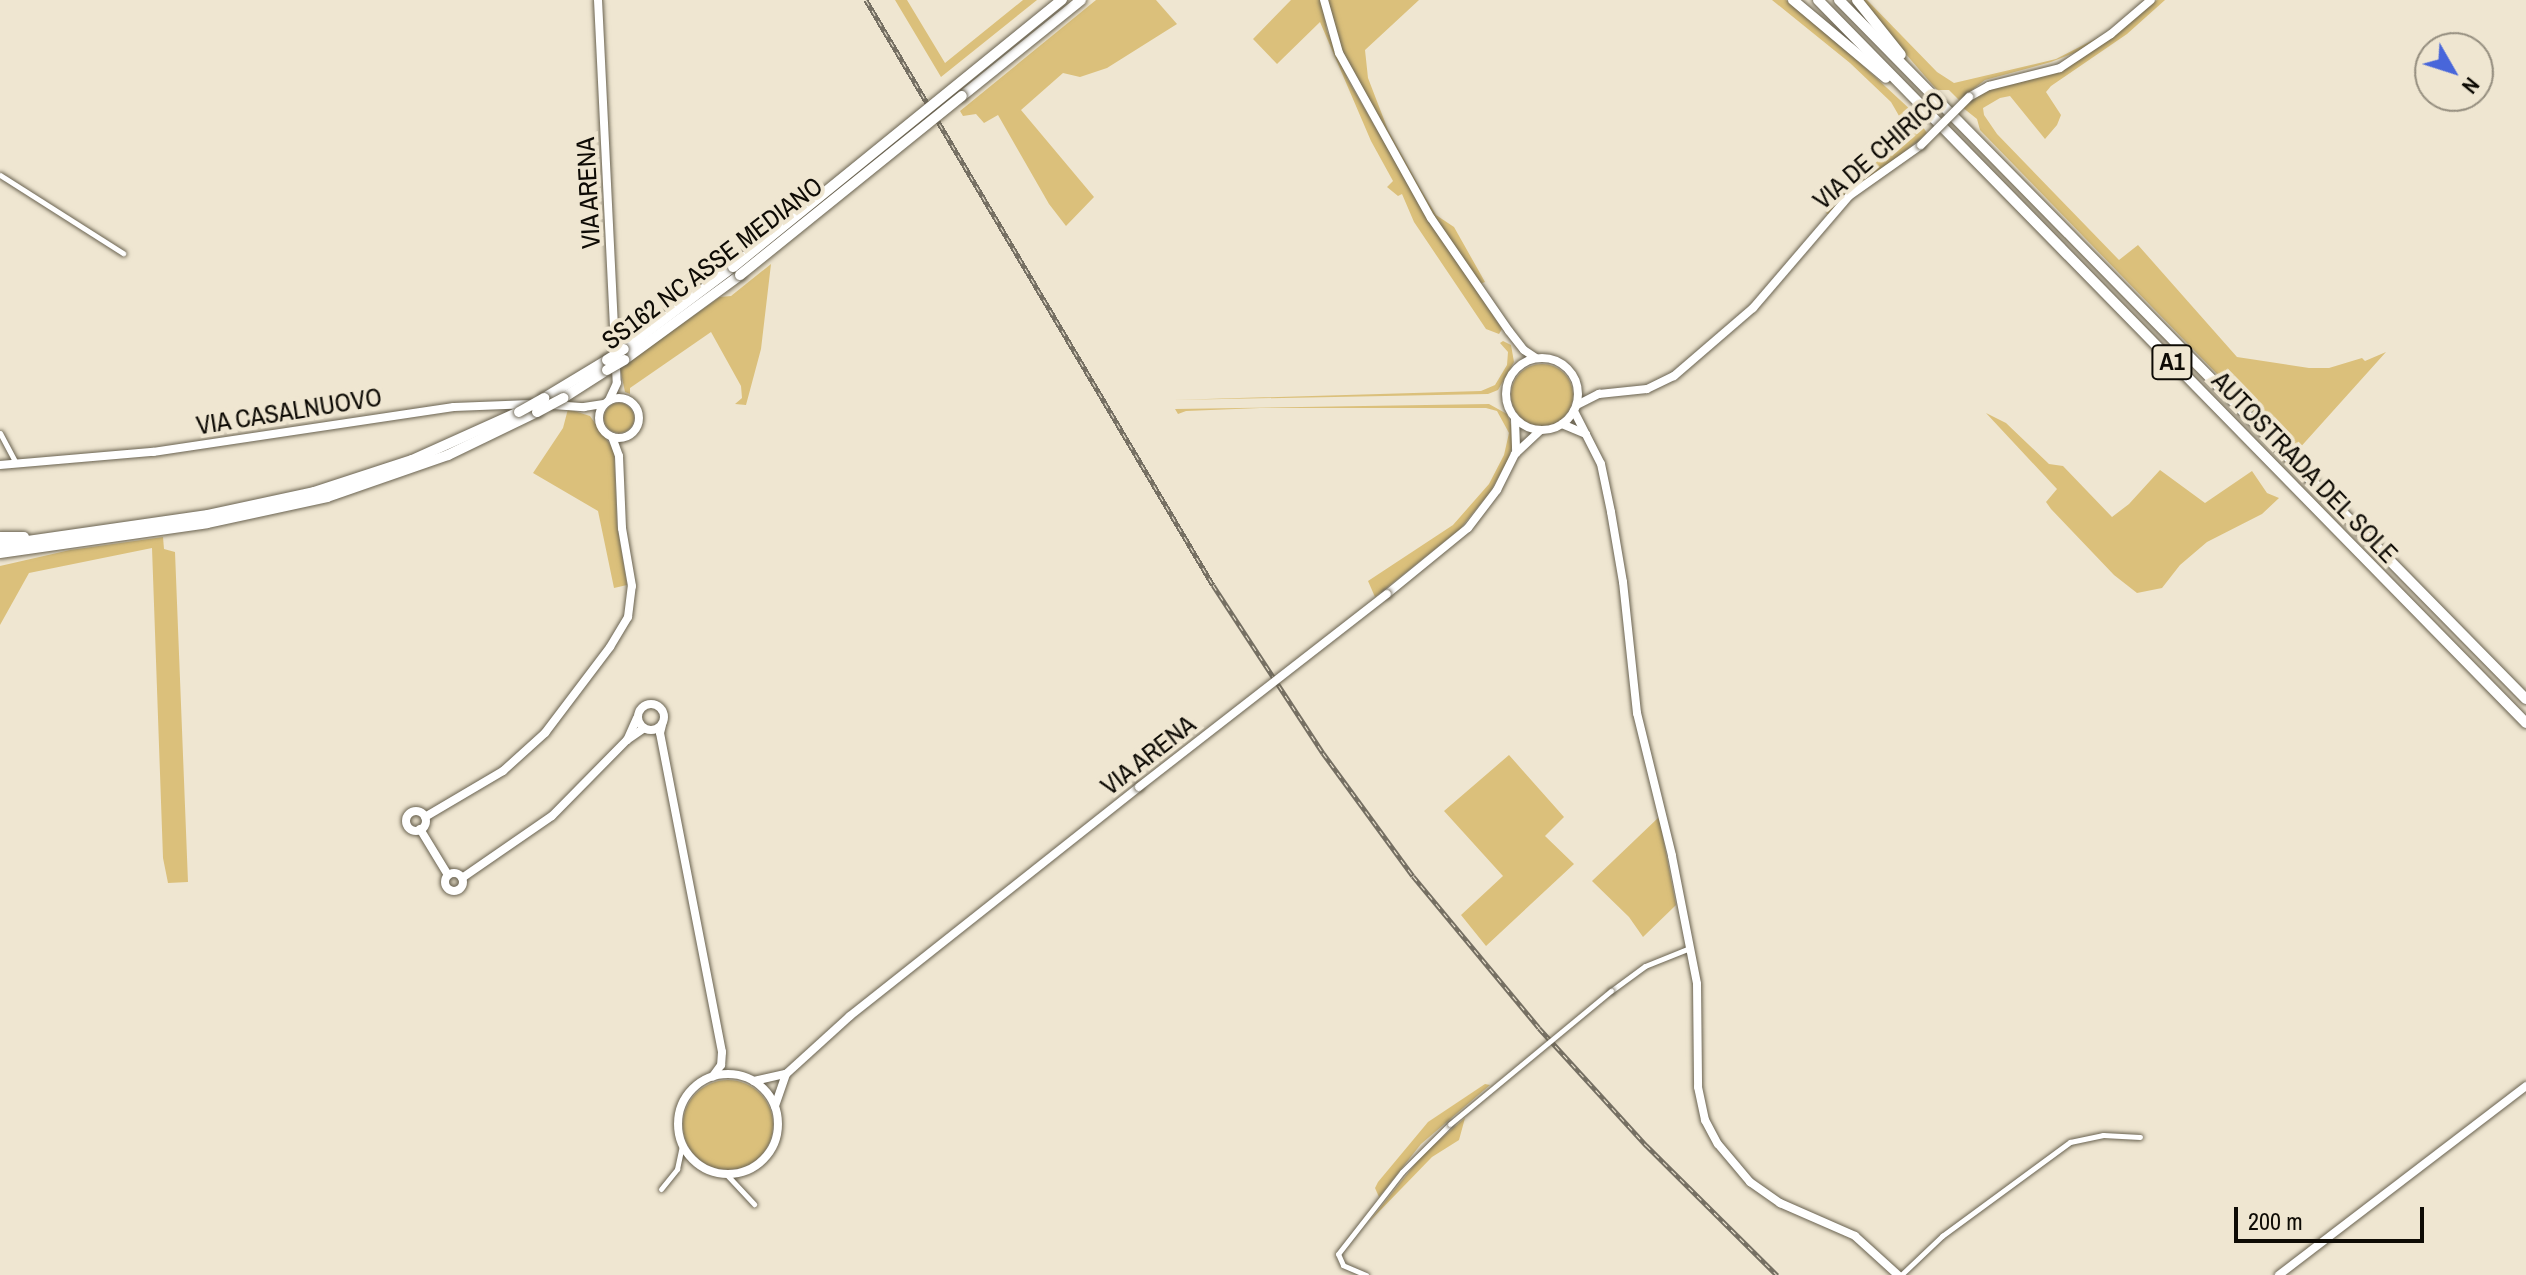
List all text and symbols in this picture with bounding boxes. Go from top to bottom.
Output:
north arrow [2414,32,2494,112]
text: N [2455,71,2487,100]
street label: VIA DE CHIRICO [1806,84,1952,216]
street label: VIA ARENA [569,135,607,251]
street label: SS162 NC ASSE MEDIANO [595,170,829,356]
road number: A1 [2150,342,2194,382]
street label: AUTOSTRADA DEL SOLE [2205,364,2405,570]
street label: VIA CASALNUOVO [194,381,384,441]
street label: VIA ARENA [1094,708,1202,802]
scale bar [2238,1191,2428,1241]
text: 200 m [2248,1205,2303,1237]

